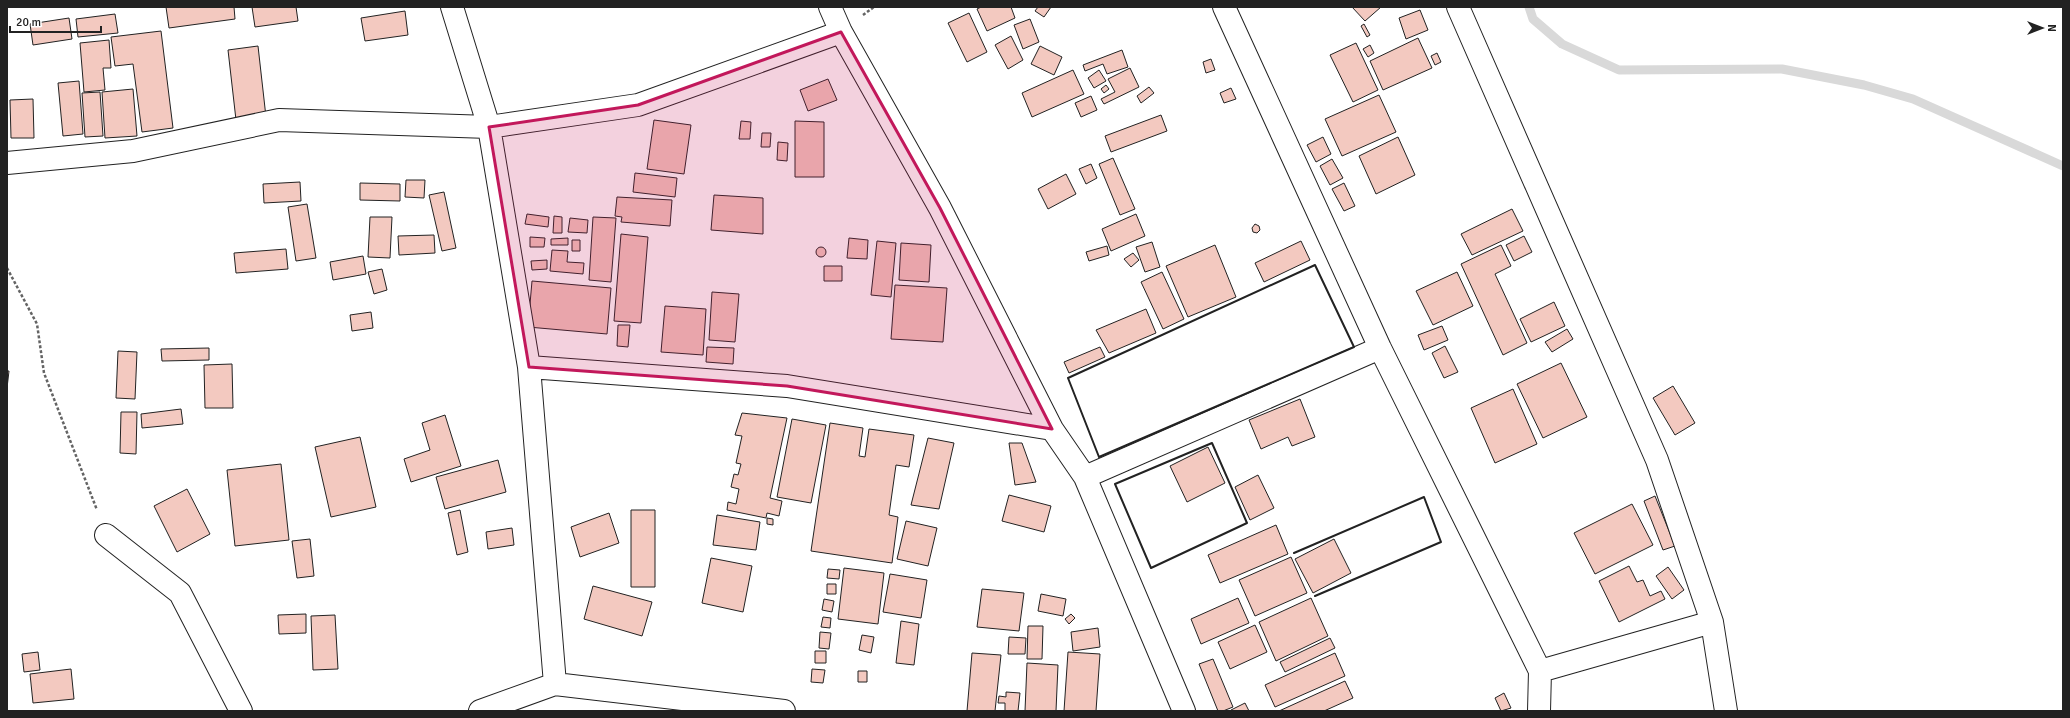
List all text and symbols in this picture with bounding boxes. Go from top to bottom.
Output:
scale bar [10,8,101,34]
north arrow [2022,8,2062,48]
text: 20 m [16,15,41,30]
text: N [2045,24,2058,32]

